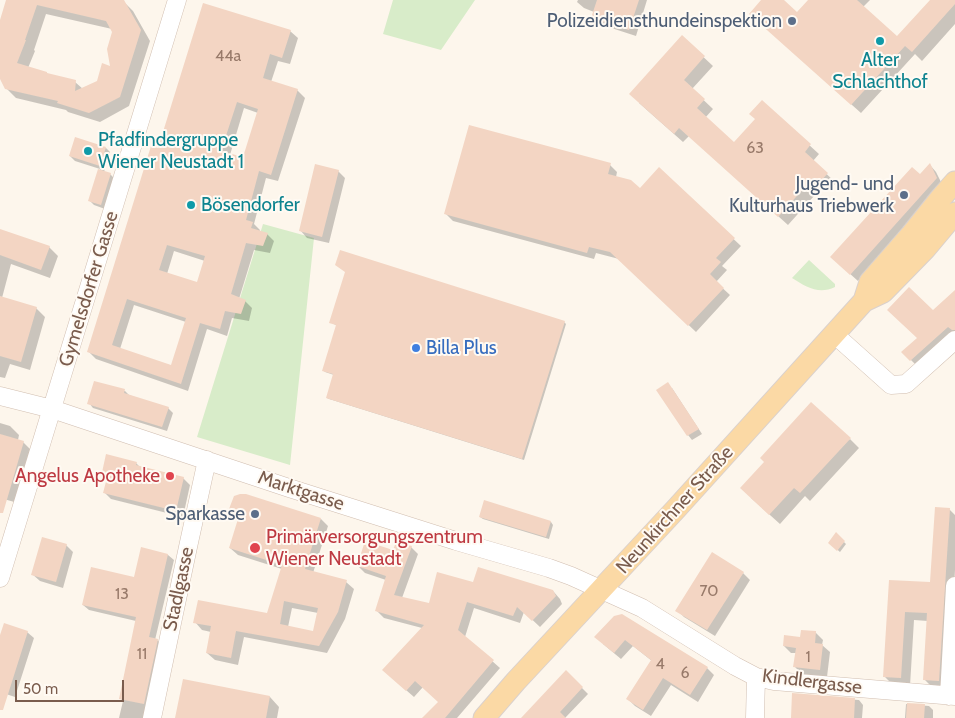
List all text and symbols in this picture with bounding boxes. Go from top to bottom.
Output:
place label: Polizeidiensthundeinspektion [547,10,782,32]
marker: Polizeidiensthundeinspektion [786,15,798,27]
marker: Alter Schlachthof [874,35,886,47]
house number: 44a [215,46,241,66]
place label: Alter Schlachthof [832,49,928,93]
place label: Pfadfindergruppe Wiener Neustadt 1 [98,129,244,173]
house number: 63 [746,138,764,158]
marker: Pfadfindergruppe Wiener Neustadt 1 [82,145,94,157]
place label: Jugend- und Kulturhaus Triebwerk [729,173,894,217]
marker: Jugend- und Kulturhaus Triebwerk [898,189,910,201]
place label: Bösendorfer [201,194,300,216]
marker: Bösendorfer [185,199,197,211]
street label: Gymelsdorfer Gasse [55,209,123,369]
place label: Billa Plus [426,337,497,359]
marker: Billa Plus [410,342,422,354]
street label: Neunkirchner Straße [612,441,738,579]
place label: Angelus Apotheke [15,465,160,487]
street label: Marktgasse [255,466,347,516]
marker: Angelus Apotheke [164,470,176,482]
place label: Sparkasse [165,503,245,525]
marker: Sparkasse [249,508,261,520]
place label: Primärversorgungszentrum Wiener Neustadt [266,526,483,570]
marker: Primärversorgungszentrum Wiener Neustadt [248,541,262,555]
street label: Stadlgasse [159,545,199,633]
house number: 70 [699,581,719,601]
house number: 13 [115,584,129,604]
house number: 11 [137,644,147,664]
house number: 1 [805,647,811,667]
house number: 4 [655,654,665,674]
house number: 6 [680,663,690,683]
street label: Kindlergasse [761,665,863,699]
scale bar [18,670,126,702]
text: 50 m [23,680,58,698]

